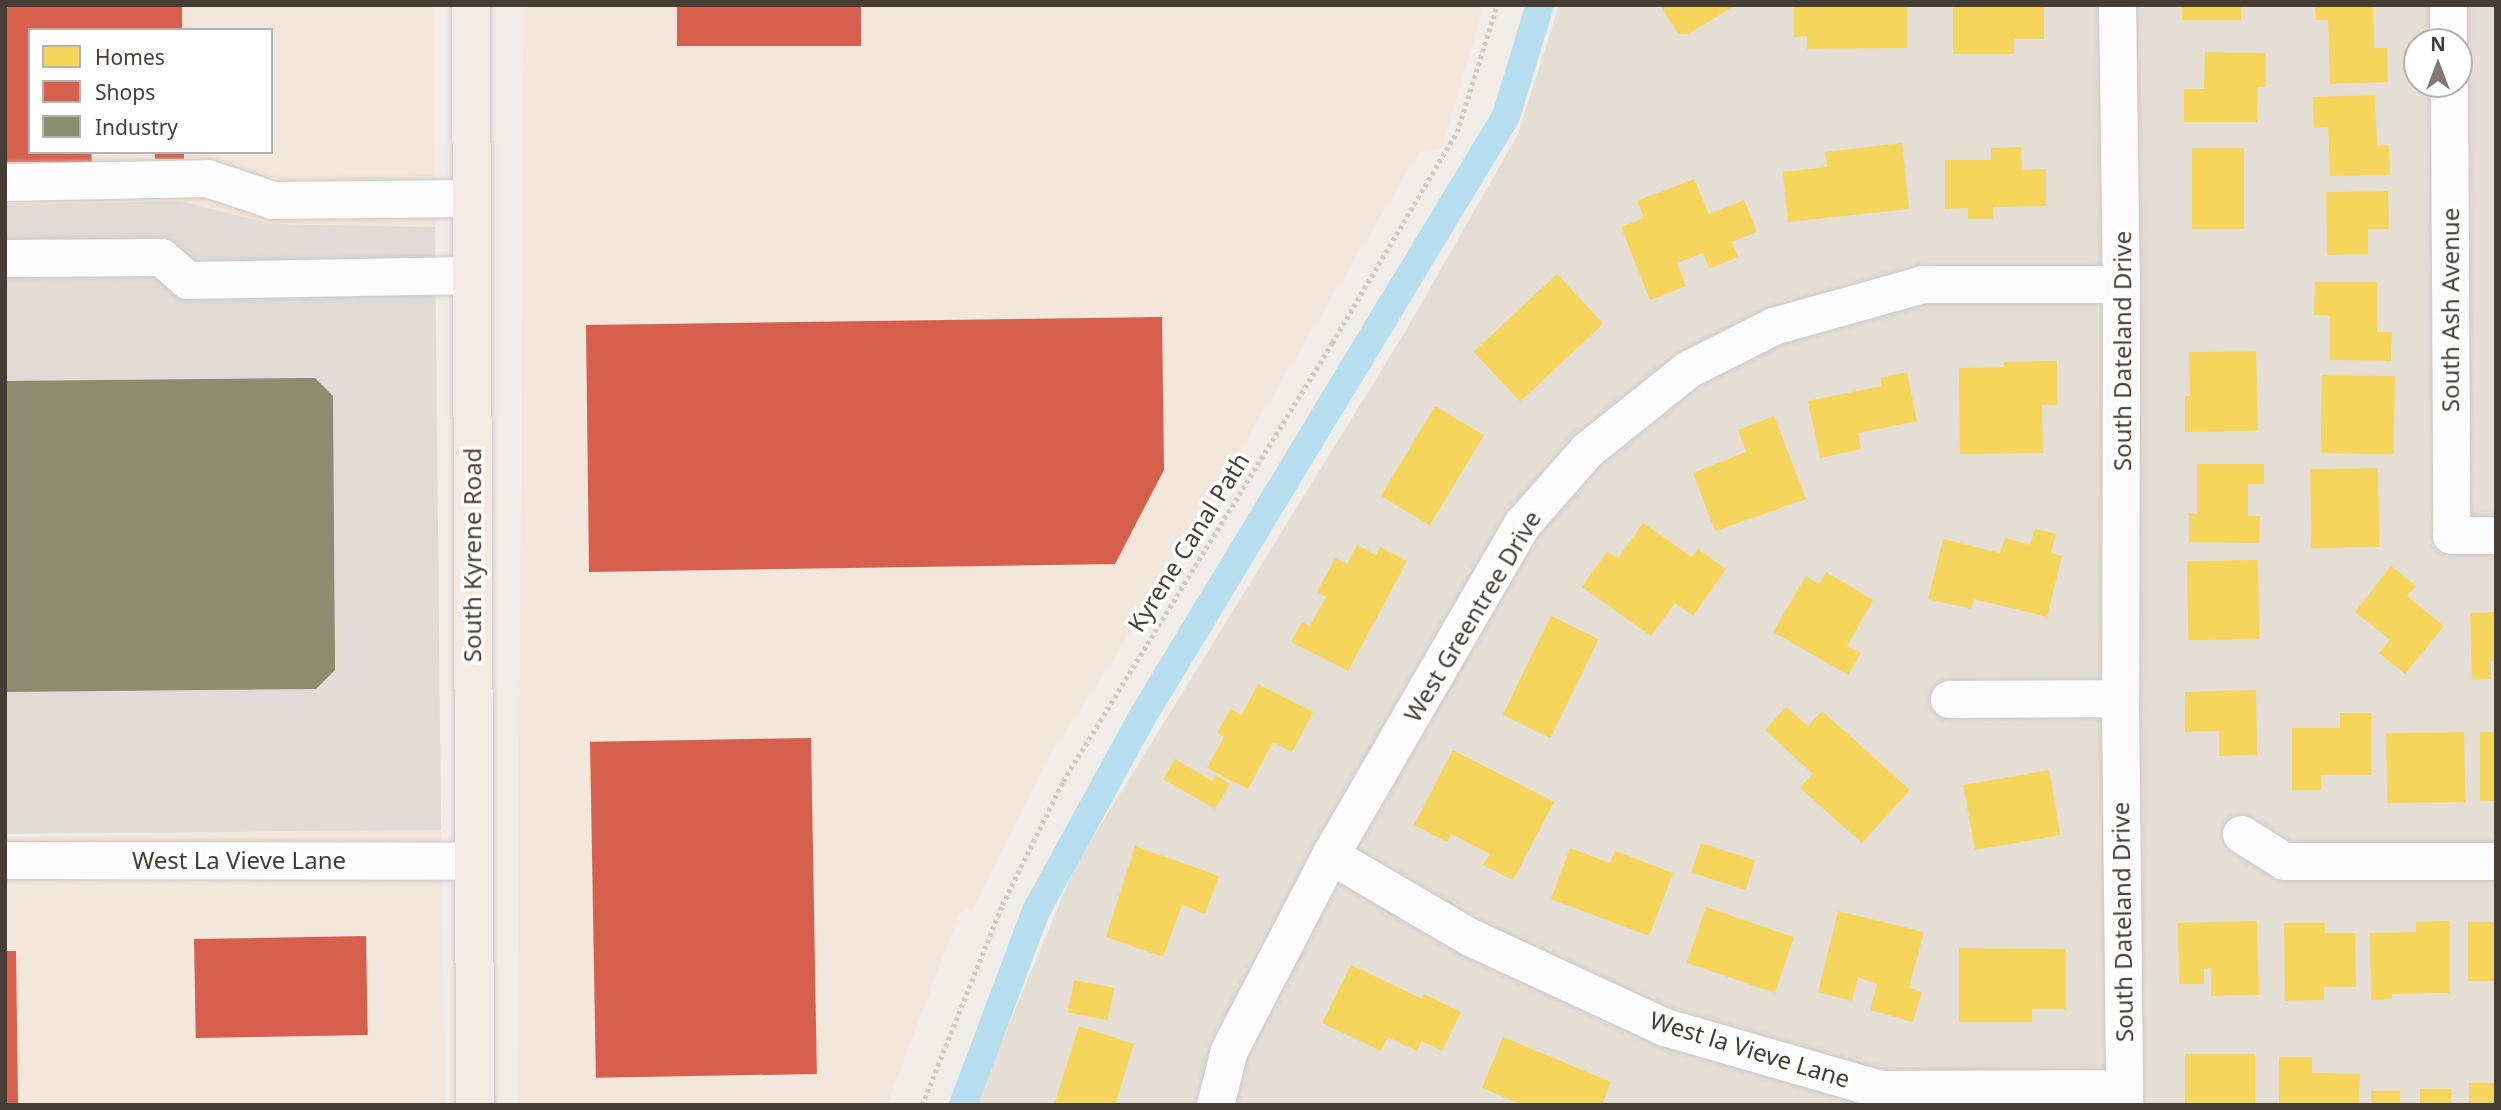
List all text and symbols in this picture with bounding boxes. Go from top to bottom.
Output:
legend [28,28,273,154]
north arrow [2403,28,2473,98]
text: N [2430,31,2446,57]
text: Homes [95,43,165,71]
text: Shops [95,78,155,106]
text: Industry [95,113,178,141]
street label: South Ash Avenue [2436,208,2464,412]
street label: South Dateland Drive [2108,231,2136,471]
street label: Kyrene Canal Path [1121,447,1255,637]
street label: South Kyrene Road [458,448,486,662]
street label: West Greentree Drive [1398,505,1546,727]
street label: South Dateland Drive [2106,802,2138,1042]
street label: West La Vieve Lane [132,846,346,874]
street label: West la Vieve Lane [1646,1005,1854,1093]

